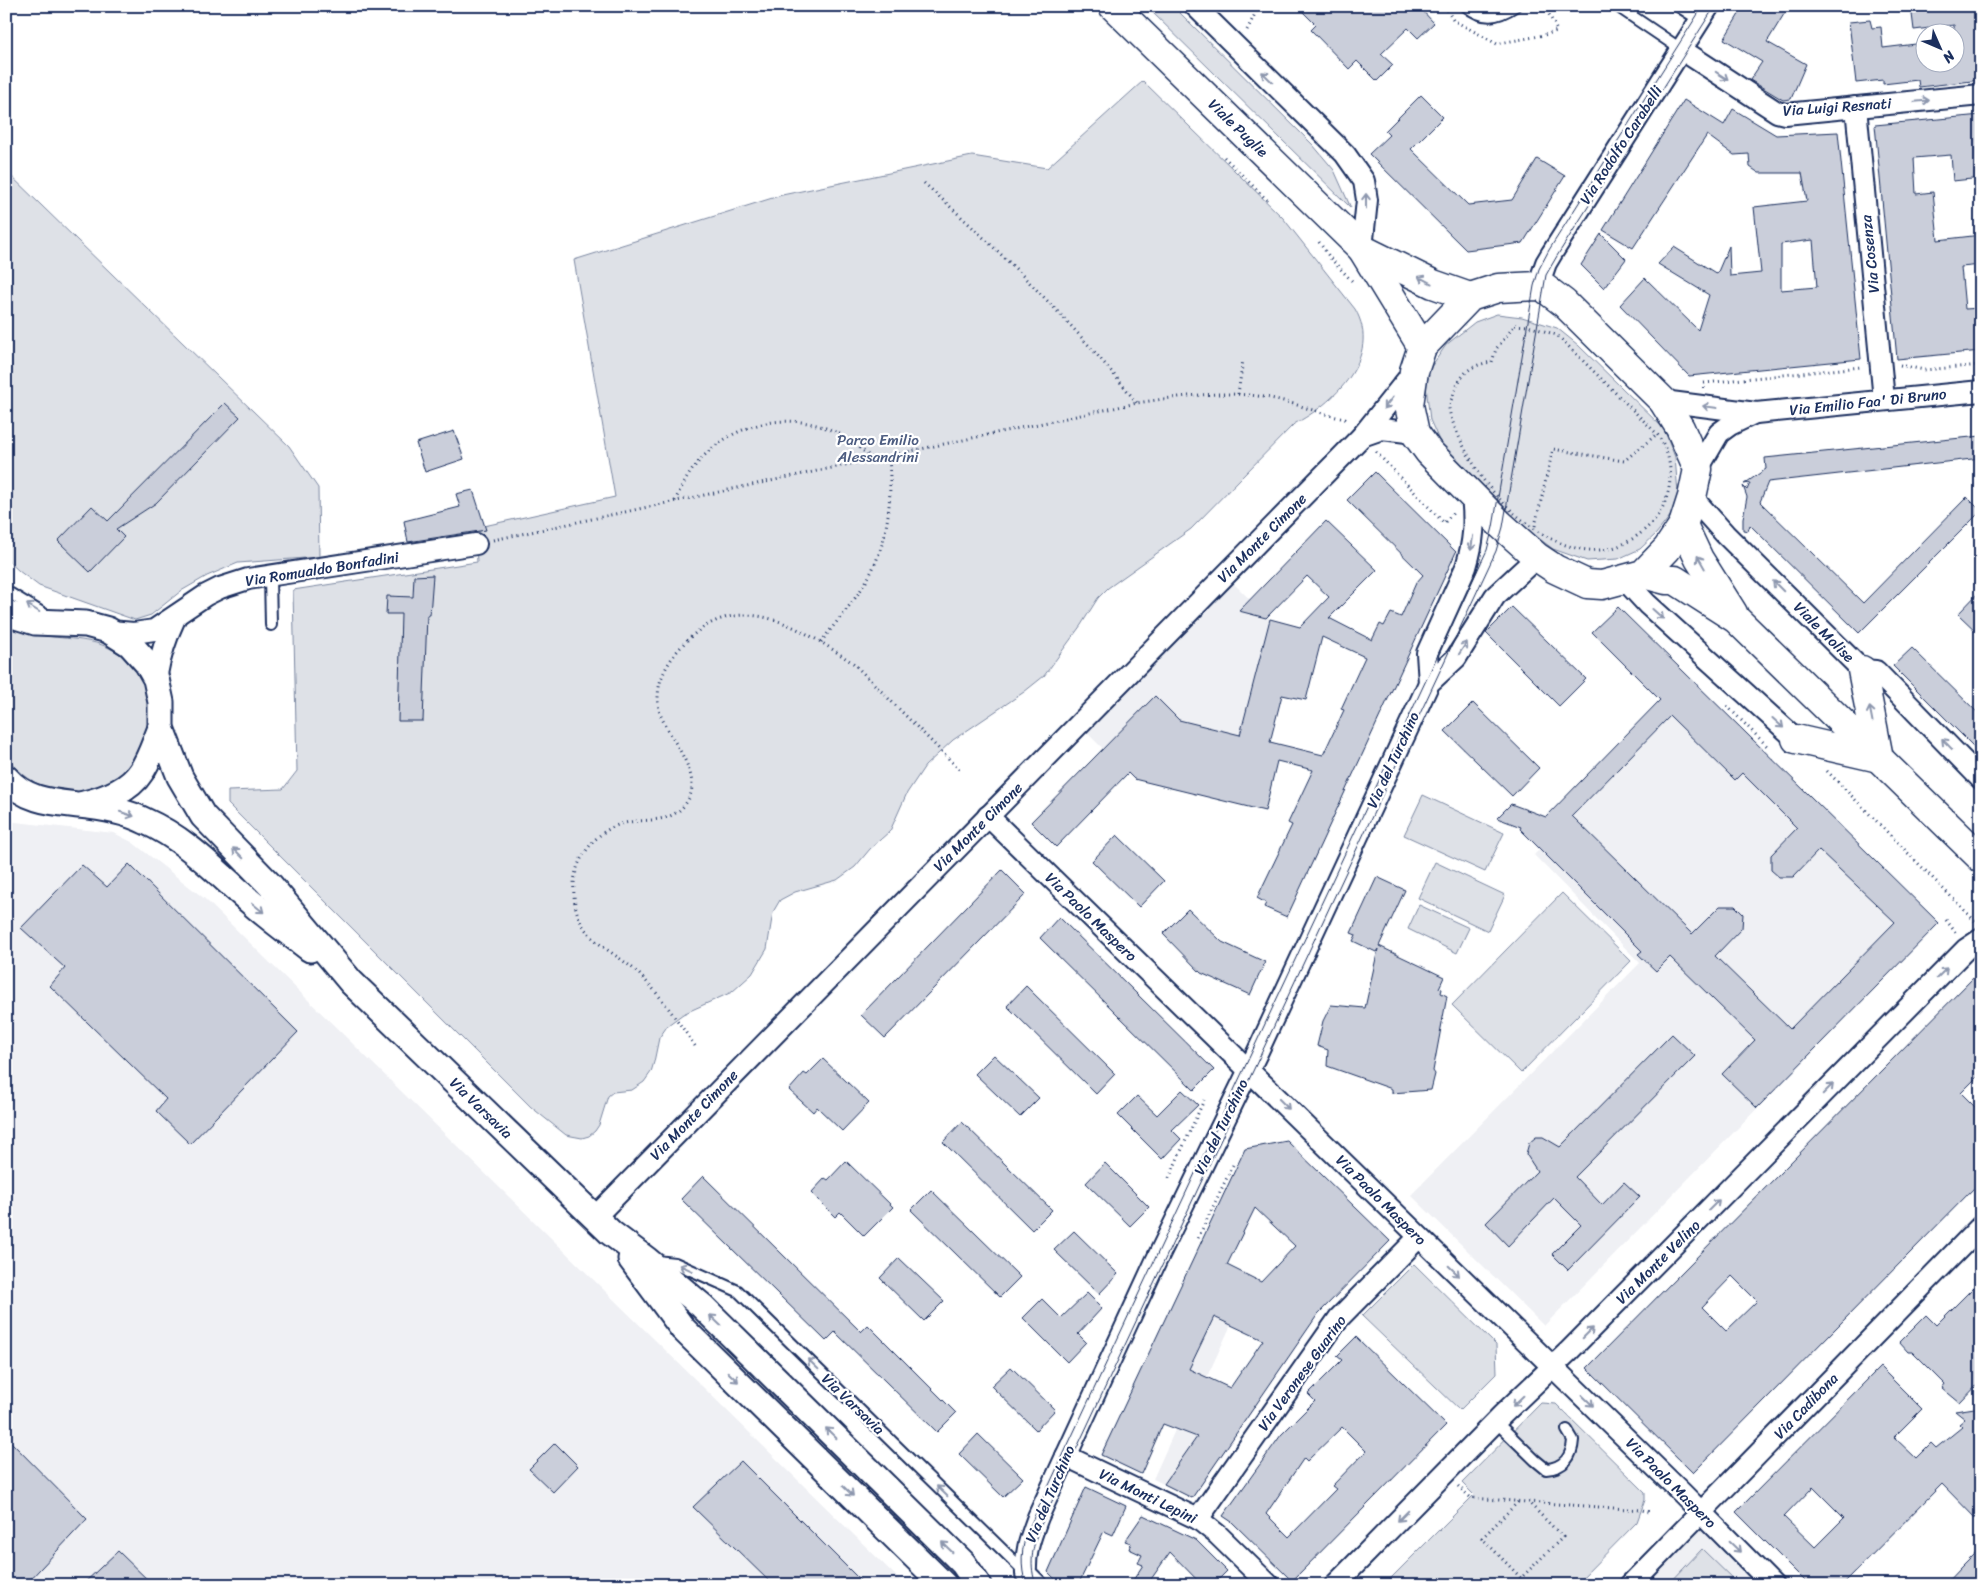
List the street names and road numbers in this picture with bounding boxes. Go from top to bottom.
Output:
street label: Via Rodolfo Carabelli [1573,79,1670,210]
street label: Via Luigi Resnati [1782,90,1893,124]
street label: Viale Puglie [1202,92,1274,164]
street label: Via Cosenza [1853,213,1887,294]
street label: Via Emilio Faa' Di Bruno [1788,381,1948,423]
street label: Via Monte Cimone [1211,487,1313,589]
street label: Via Romualdo Bonfadini [243,544,401,594]
street label: Viale Molise [1787,595,1861,669]
street label: Via del Turchino [1359,707,1427,813]
street label: Via Monte Cimone [927,776,1029,878]
street label: Via Paolo Maspero [1039,866,1144,968]
street label: Via Monte Cimone [643,1063,745,1167]
street label: Via Varsavia [443,1071,519,1146]
street label: Via del Turchino [1187,1074,1256,1179]
street label: Via Paolo Maspero [1329,1148,1433,1252]
street label: Via Monte Velino [1609,1213,1707,1311]
street label: Via Veronese Guarino [1251,1309,1353,1437]
street label: Via Cadibona [1767,1366,1845,1446]
street label: Via Varsavia [815,1367,891,1442]
street label: Via Paolo Maspero [1619,1431,1723,1535]
street label: Via del Turchino [1018,1441,1083,1547]
street label: Via Monti Lepini [1095,1461,1202,1531]

